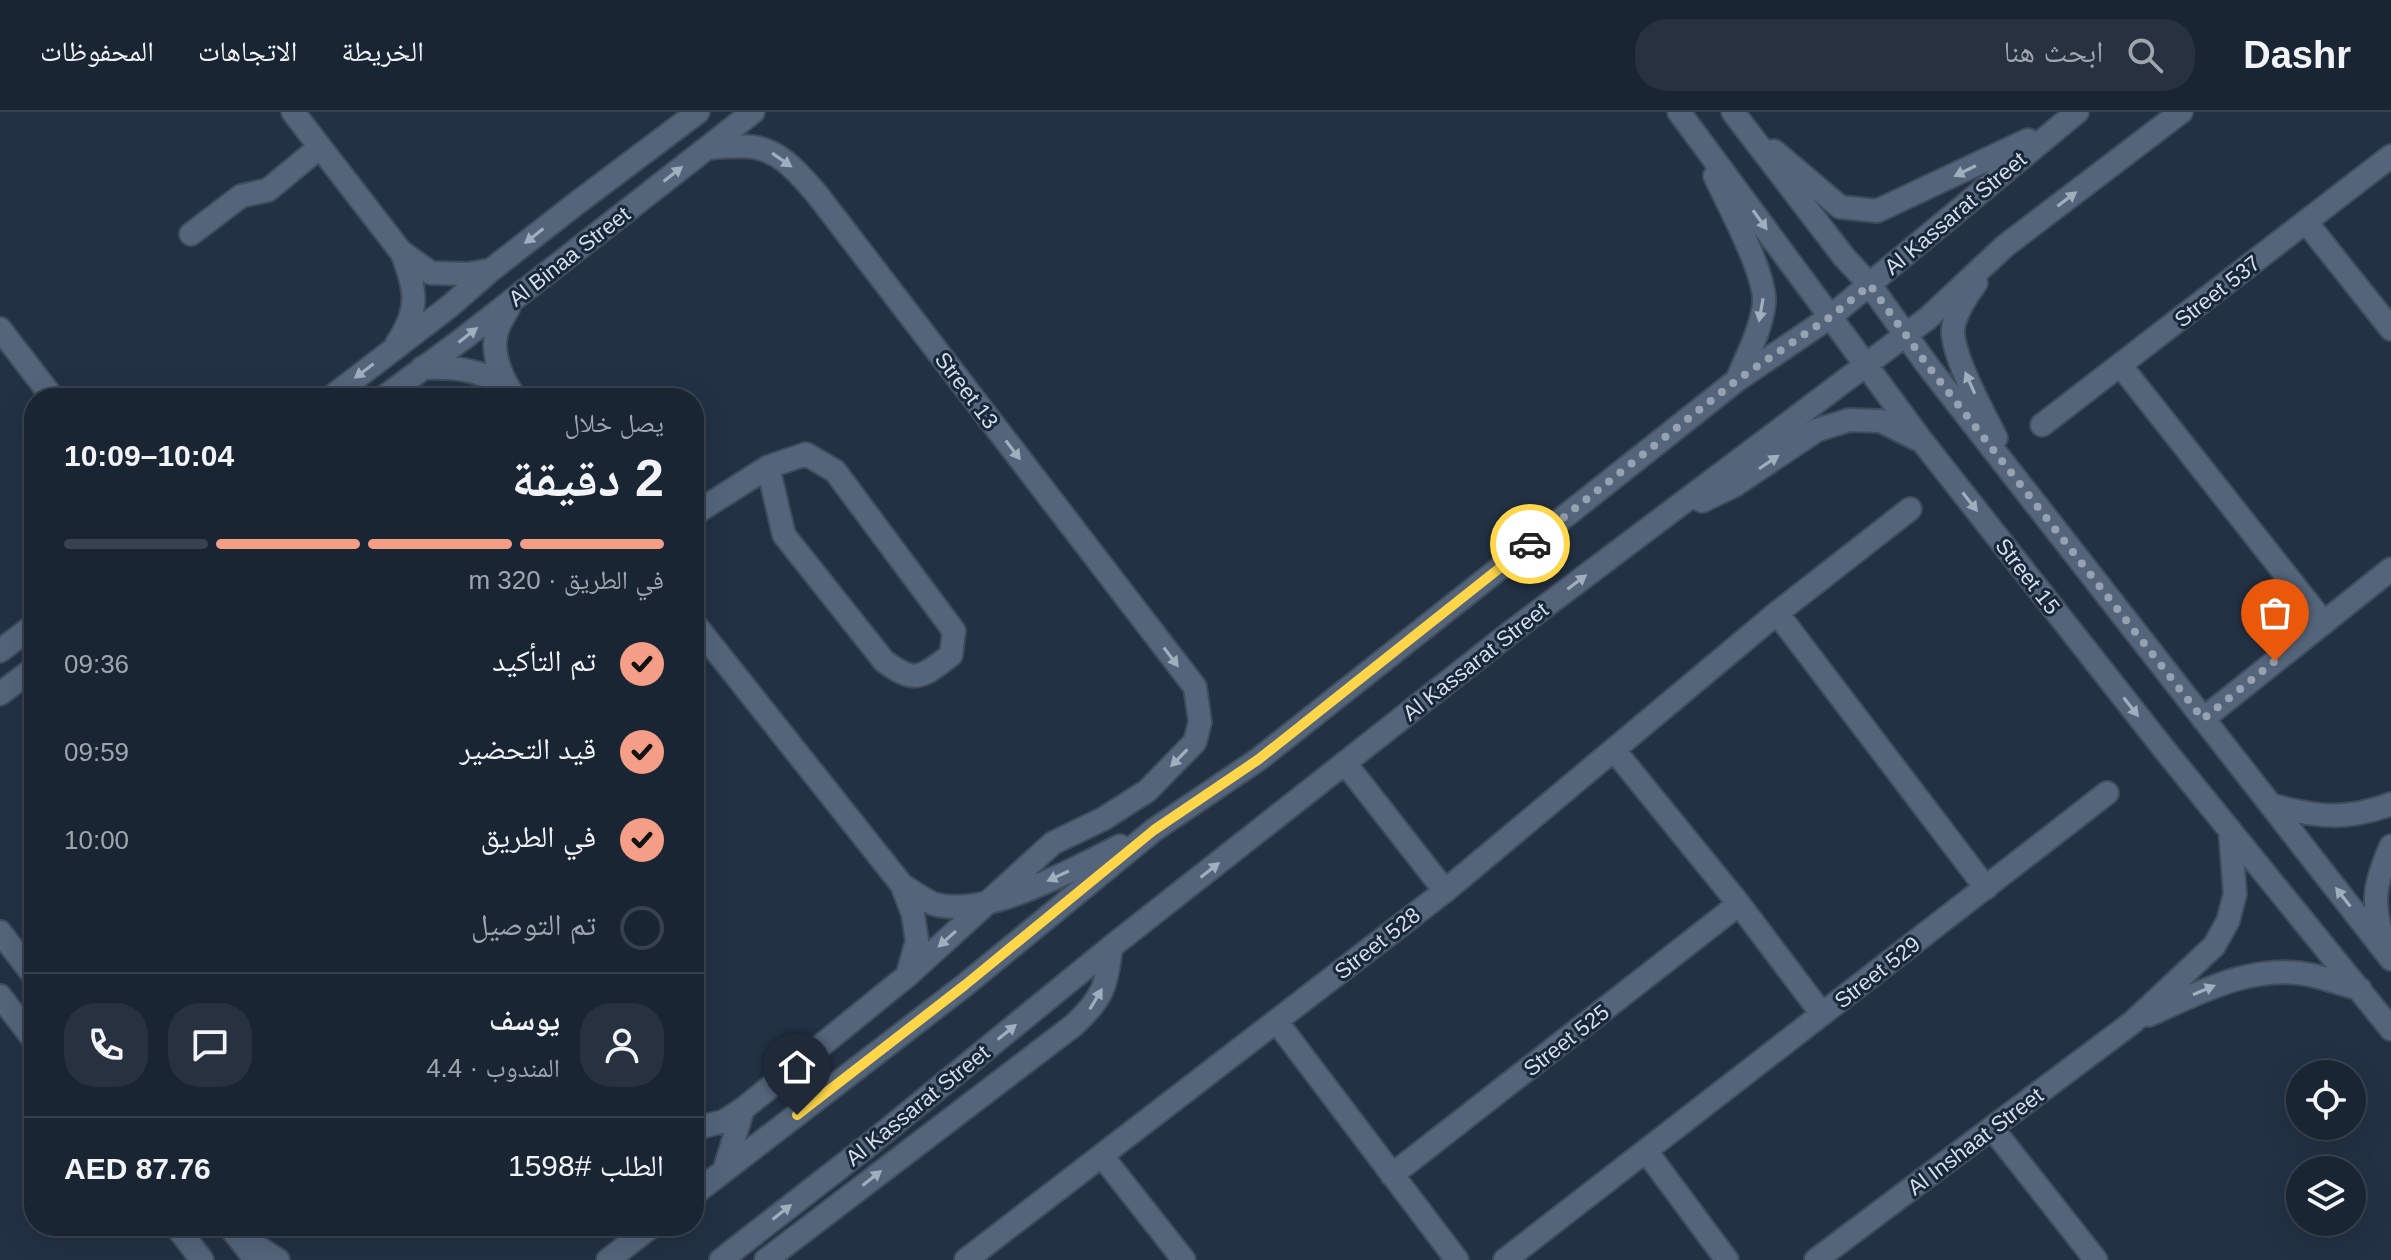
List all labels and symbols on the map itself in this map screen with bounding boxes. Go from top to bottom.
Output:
street label: Al Kassarat Street [1879,147,2031,280]
one-way arrow [771,152,792,167]
one-way arrow [1953,164,1977,178]
one-way arrow [663,167,683,183]
one-way arrow [2057,191,2077,207]
street label: Al Binaa Street [504,201,635,311]
one-way arrow [1751,210,1767,231]
one-way arrow [524,228,544,244]
street label: Street 537 [2170,250,2265,332]
one-way arrow [1755,298,1767,323]
one-way arrow [458,327,478,343]
street label: Street 13 [930,347,1003,433]
one-way arrow [354,363,375,379]
one-way arrow [1963,371,1977,394]
one-way arrow [1005,440,1021,461]
one-way arrow [1758,455,1779,470]
one-way arrow [1961,492,1978,512]
courier [1490,504,1570,584]
street label: Street 15 [1990,533,2065,619]
one-way arrow [1567,575,1587,591]
pin [2241,579,2309,661]
street label: Al Kassarat Street [1398,597,1553,726]
one-way arrow [1163,647,1179,667]
one-way arrow [2122,697,2138,717]
one-way arrow [1171,748,1189,767]
one-way arrow [1200,862,1220,878]
one-way arrow [1047,869,1070,883]
one-way arrow [2335,887,2352,907]
street label: Street 528 [1330,902,1425,984]
one-way arrow [938,929,957,947]
street label: Street 529 [1830,931,1925,1013]
one-way arrow [2192,984,2216,997]
one-way arrow [1089,988,1103,1010]
street label: Street 525 [1519,999,1614,1081]
one-way arrow [996,1024,1016,1041]
pin [763,1033,831,1115]
street label: Al Kassarat Street [841,1040,994,1171]
street label: Al Inshaat Street [1903,1082,2048,1200]
one-way arrow [862,1171,882,1187]
one-way arrow [772,1205,792,1221]

